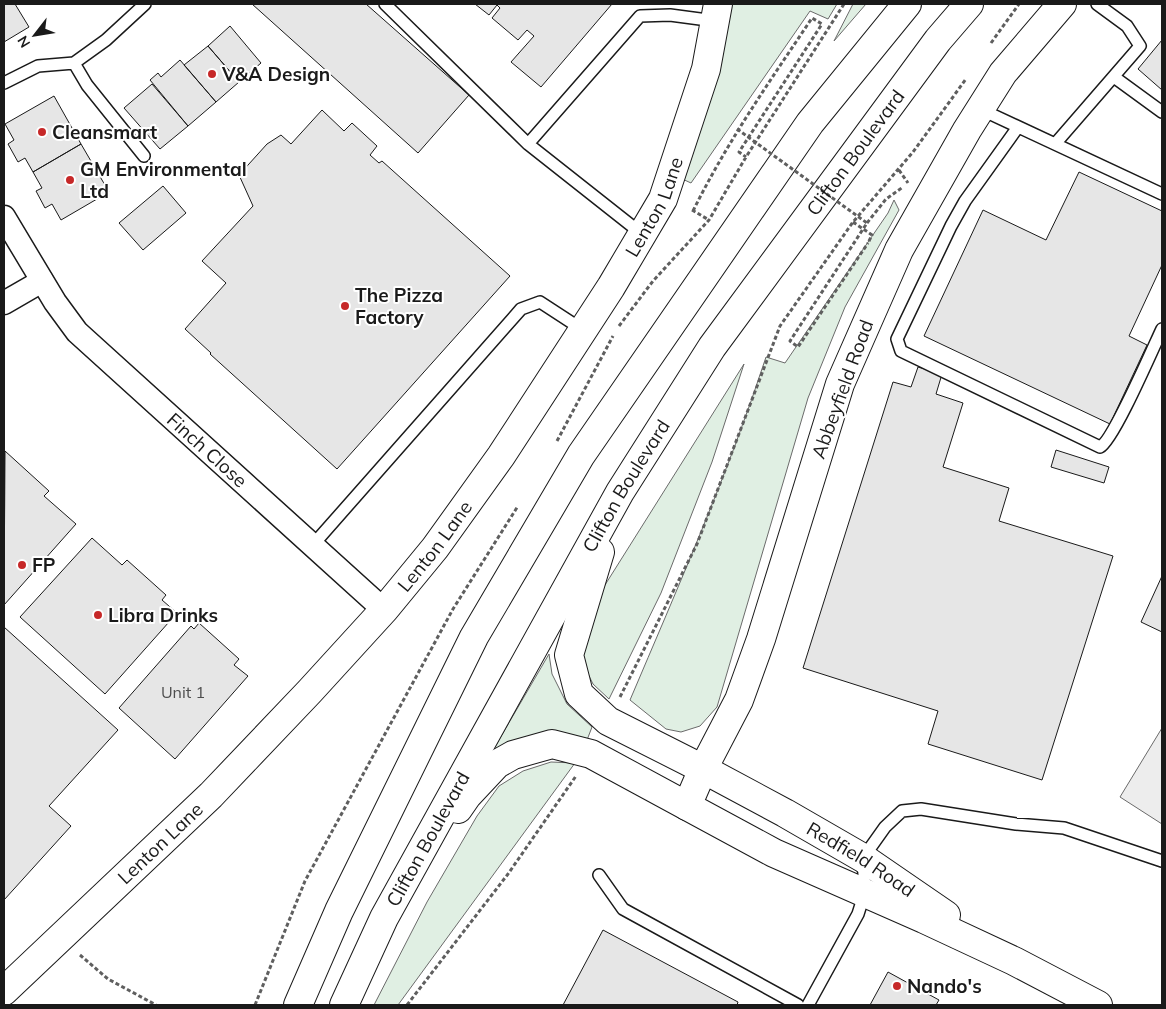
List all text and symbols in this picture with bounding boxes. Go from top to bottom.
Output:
north arrow [10,10,60,60]
text: N [13,33,34,51]
place label: V&A Design [221,62,330,86]
marker: V&A Design [206,68,218,80]
street label: Clifton Boulevard [801,85,909,220]
place label: Cleansmart [52,120,157,144]
marker: Cleansmart [36,126,48,138]
street label: Lenton Lane [620,154,688,261]
place label: GM Environmental Ltd [80,157,247,203]
marker: GM Environmental Ltd [64,174,76,186]
place label: The Pizza Factory [355,283,443,329]
marker: The Pizza Factory [339,300,351,312]
street label: Abbeyfield Road [806,316,878,462]
street label: Finch Close [162,407,252,492]
street label: Clifton Boulevard [577,415,675,556]
street label: Lenton Lane [392,496,477,596]
place label: FP [32,553,56,577]
marker: FP [16,559,28,571]
place label: Libra Drinks [108,603,218,627]
marker: Libra Drinks [92,609,104,621]
house number: Unit 1 [161,682,205,702]
street label: Clifton Boulevard [381,767,475,911]
street label: Lenton Lane [112,797,208,889]
street label: Redfield Road [803,816,920,902]
place label: Nando's [907,974,982,998]
marker: Nando's [891,980,903,992]

